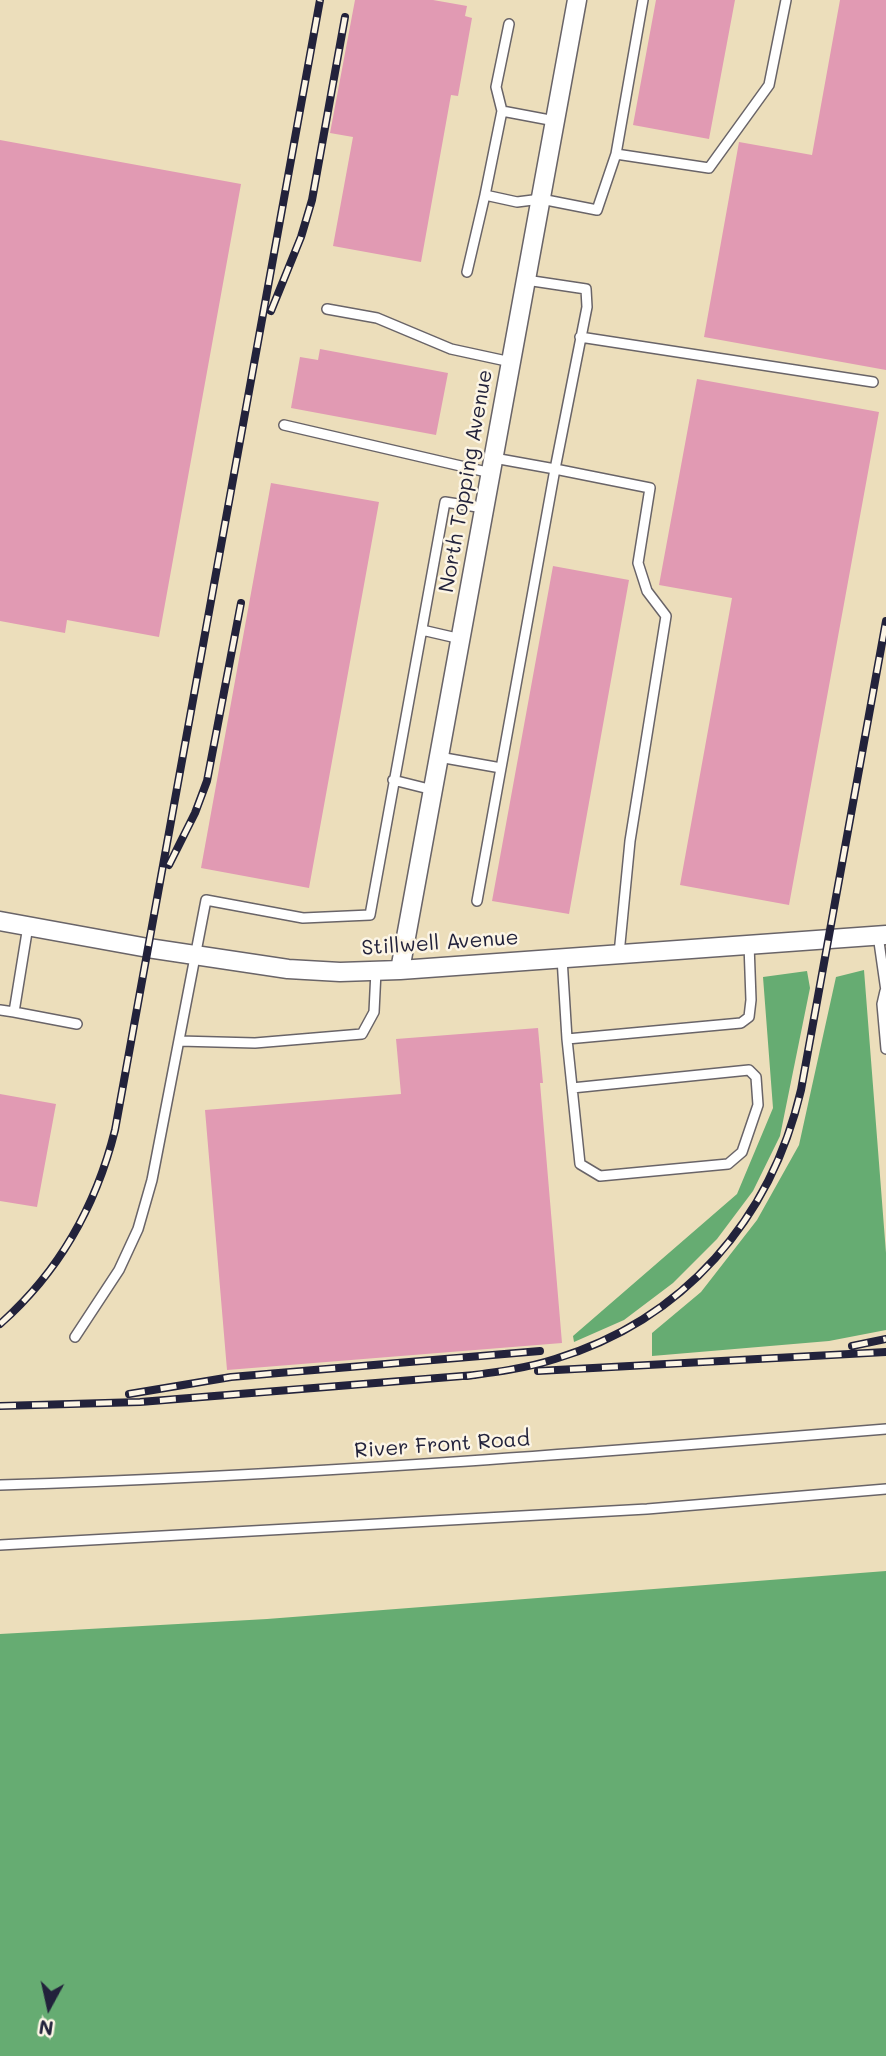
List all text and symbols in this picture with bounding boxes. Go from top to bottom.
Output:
street label: North Topping Avenue [434,368,498,594]
street label: Stillwell Avenue [361,925,519,961]
street label: River Front Road [353,1426,531,1464]
north arrow [14,1972,84,2042]
text: N [37,2015,55,2042]

